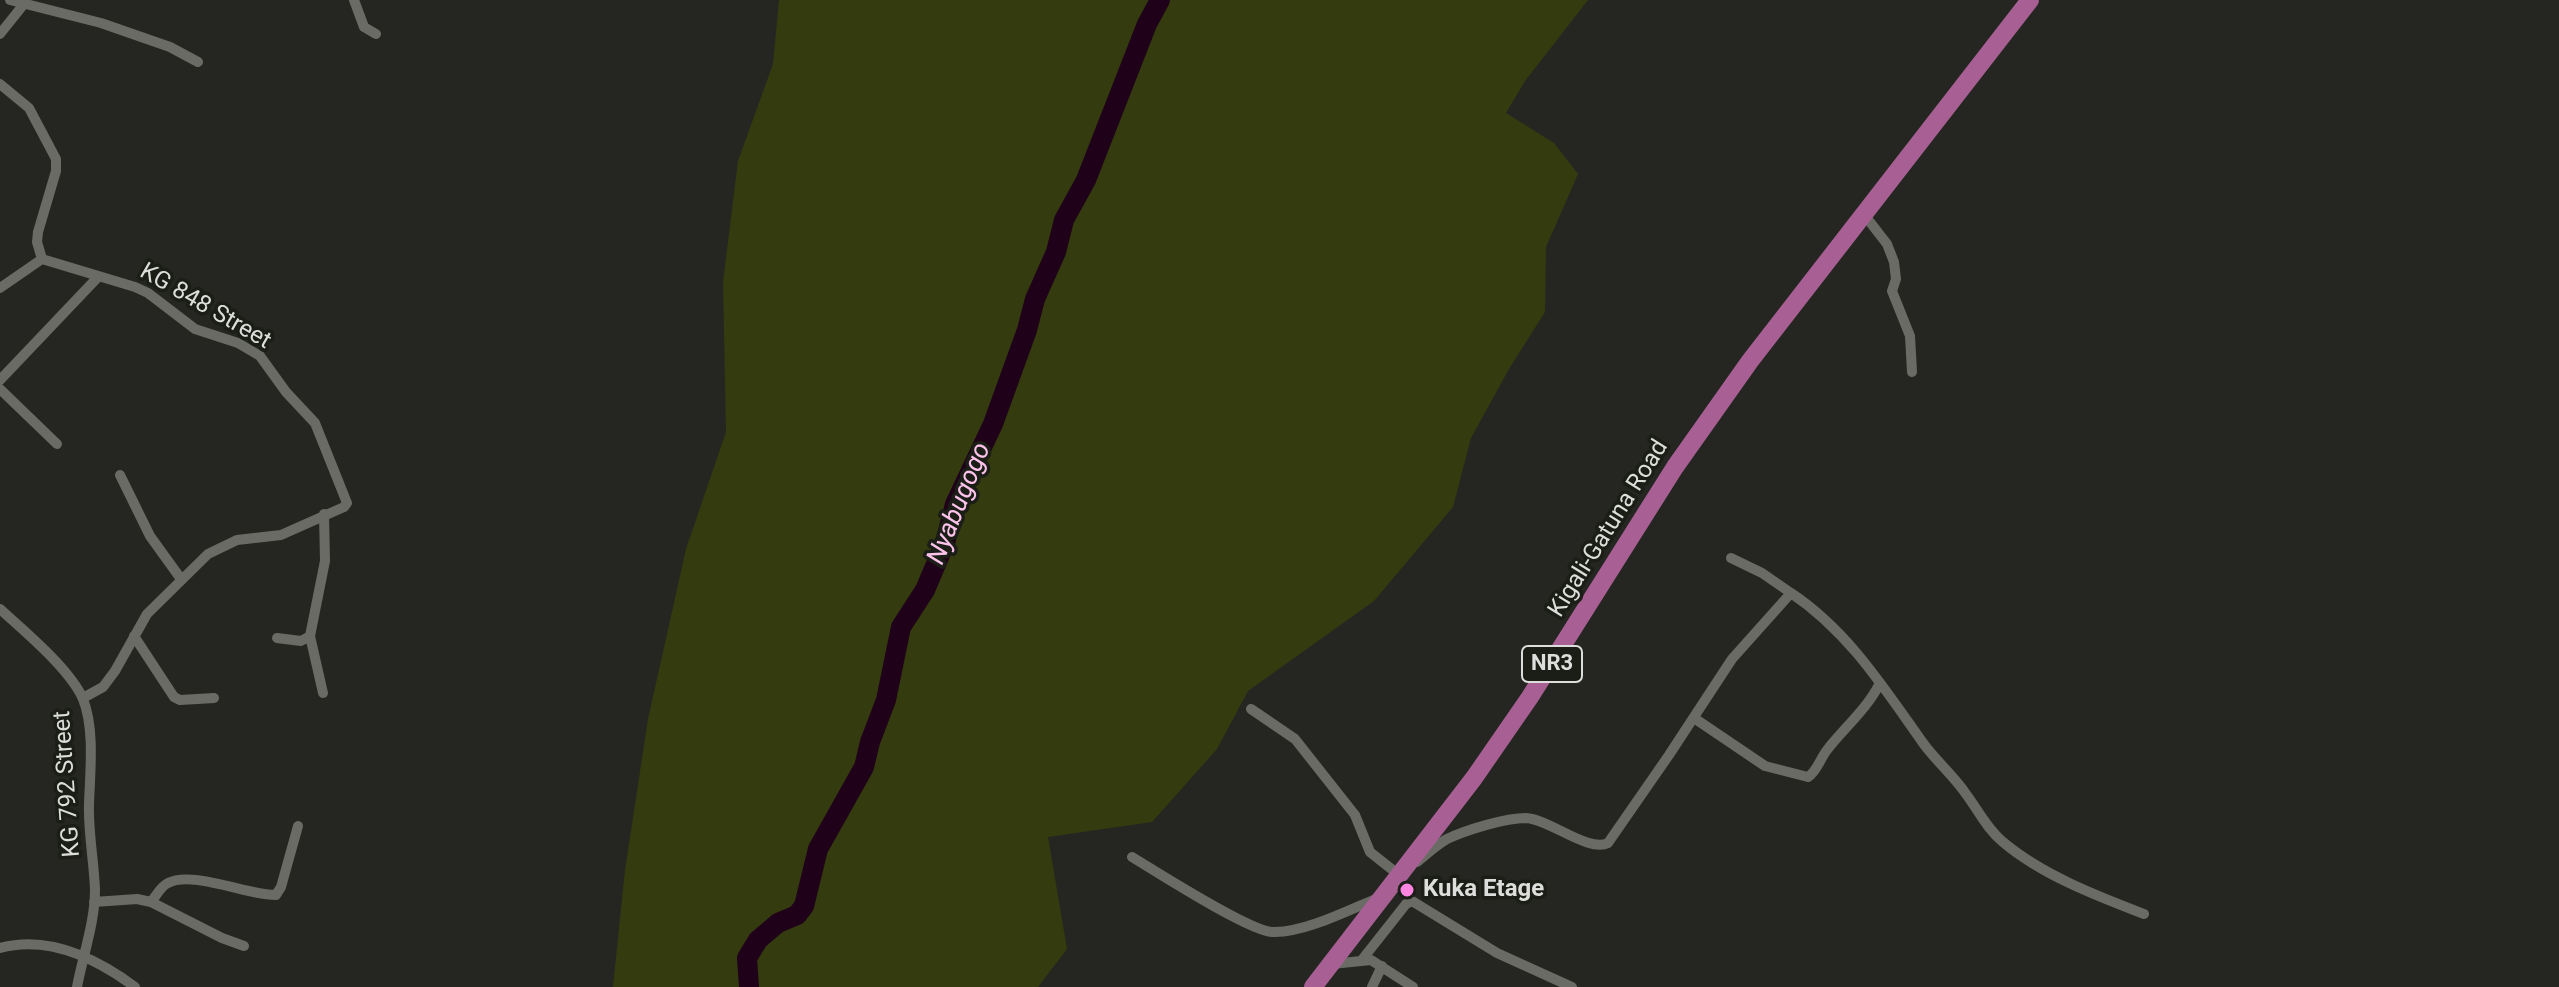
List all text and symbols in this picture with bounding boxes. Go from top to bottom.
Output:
street label: KG 848 Street [134,258,276,356]
street label: Kigali-Gatuna Road [1543,435,1675,623]
water label: Nyabugogo [921,439,999,569]
road number: NR3 [1522,646,1582,682]
street label: KG 792 Street [49,710,87,858]
place label: Kuka Etage [1423,876,1544,904]
marker: Kuka Etage [1398,881,1416,899]

